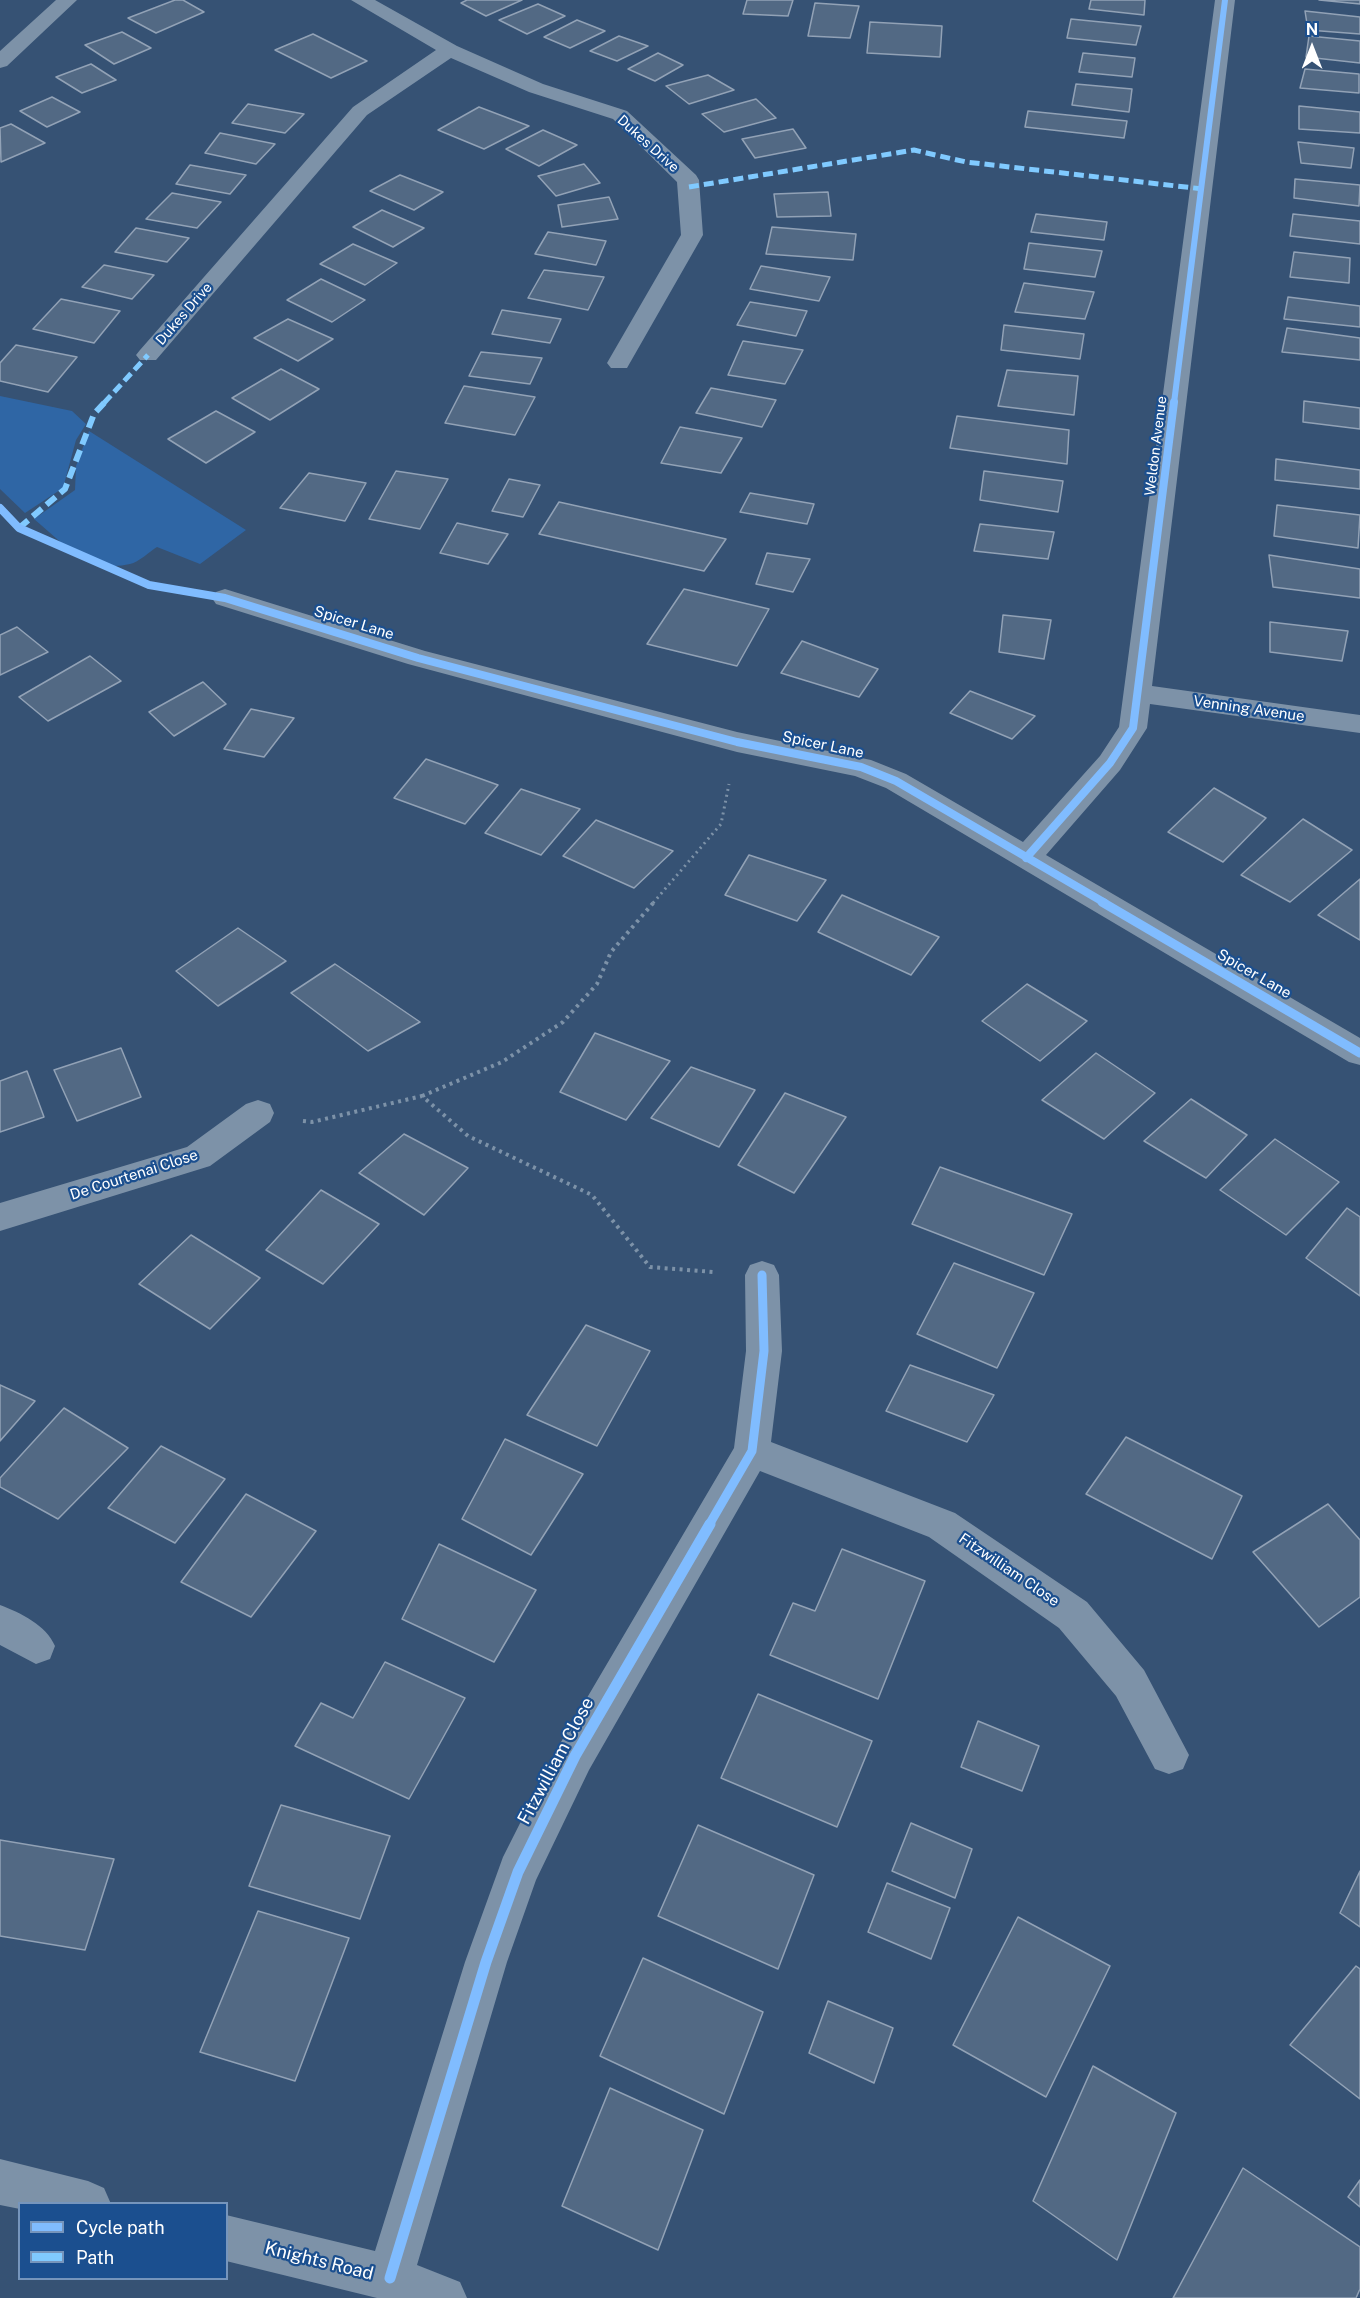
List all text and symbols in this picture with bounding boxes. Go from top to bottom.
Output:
north arrow [1282,18,1342,78]
text: N [1306,20,1318,39]
street label: Dukes Drive [614,112,682,176]
street label: Dukes Drive [152,279,216,349]
street label: Weldon Avenue [1142,395,1170,497]
street label: Spicer Lane [312,602,396,644]
street label: Venning Avenue [1192,692,1306,726]
street label: Spicer Lane [781,728,865,762]
street label: Spicer Lane [1214,946,1294,1002]
street label: De Courtenai Close [68,1146,200,1204]
street label: Fitzwilliam Close [955,1530,1063,1610]
street label: Fitzwilliam Close [513,1694,599,1828]
legend [18,2202,228,2280]
text: Cycle path [76,2217,165,2238]
street label: Knights Road [262,2237,376,2285]
text: Path [76,2247,114,2268]

